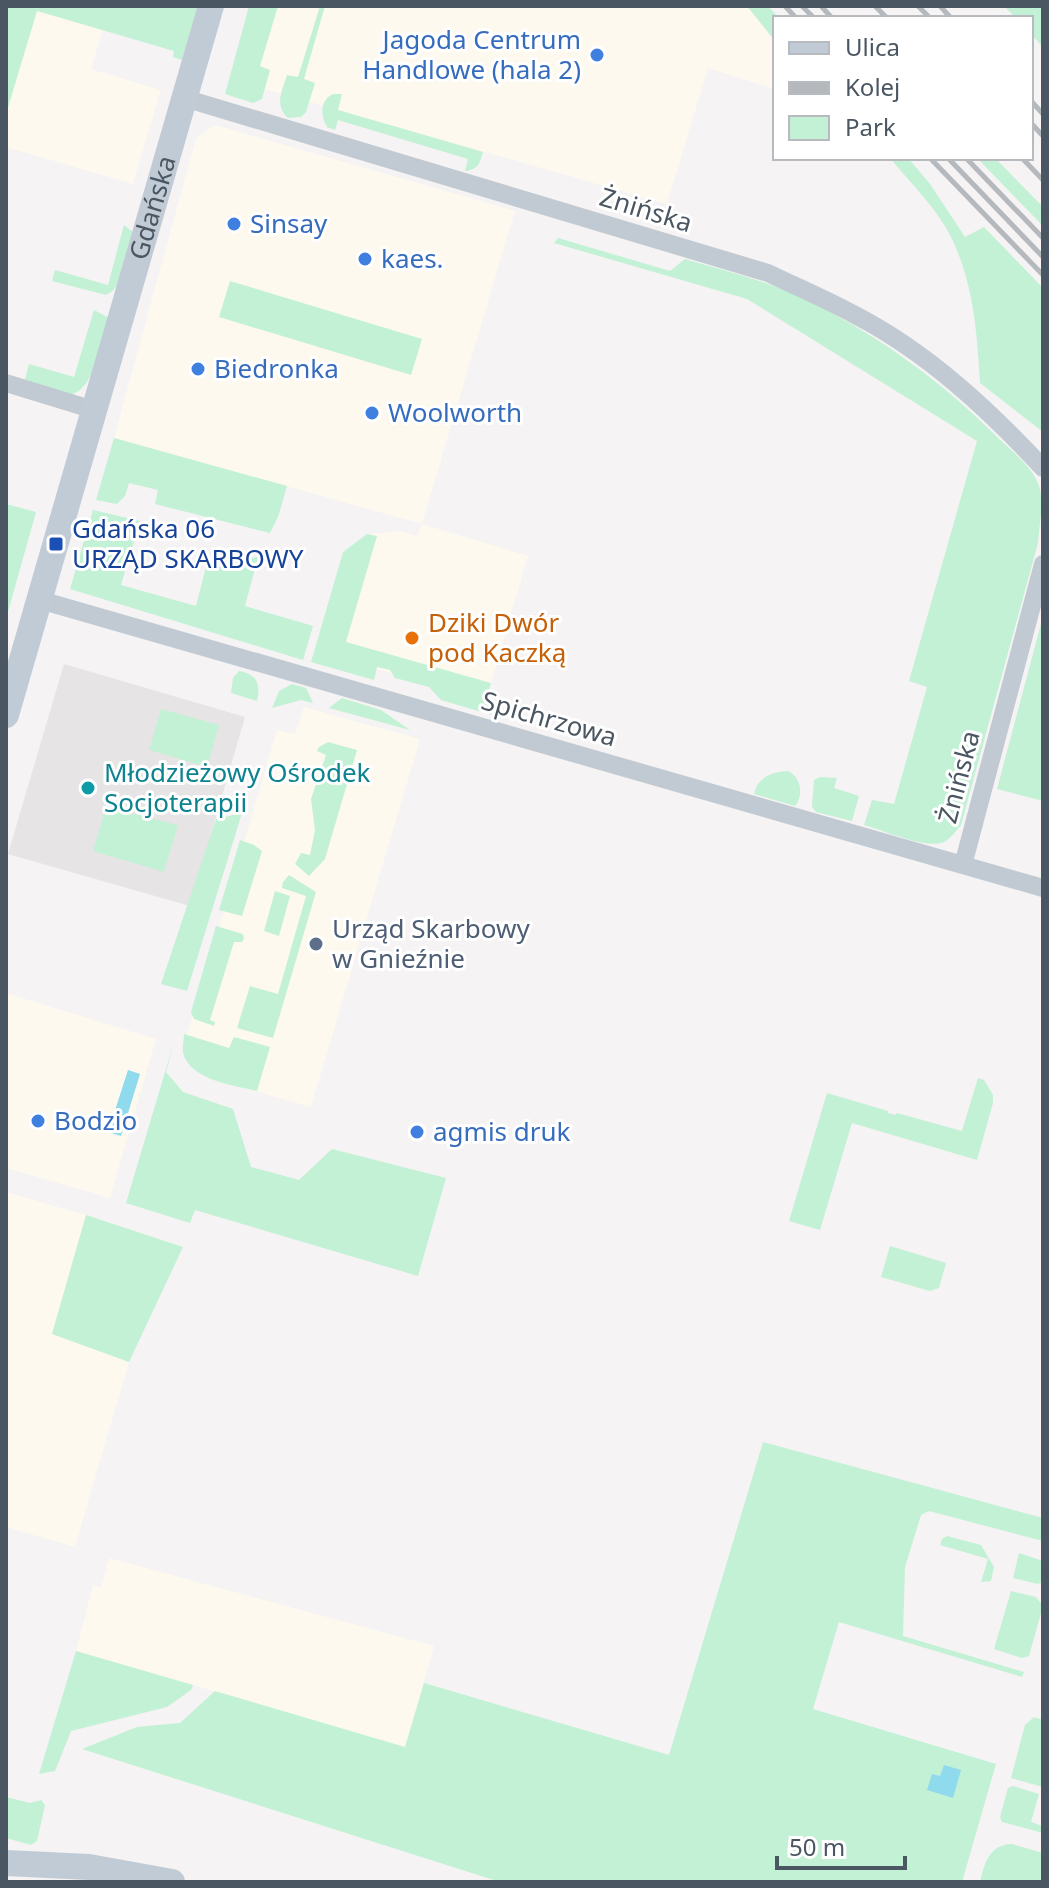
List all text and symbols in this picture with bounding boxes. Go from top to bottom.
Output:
legend [773,16,1033,160]
place label: Jagoda Centrum Handlowe (hala 2) [362,21,581,87]
text: Ulica [845,30,900,63]
marker: Jagoda Centrum Handlowe (hala 2) [588,46,606,64]
text: Kolej [845,70,900,103]
text: Park [845,110,896,143]
street label: Gdańska [120,151,184,264]
street label: Żnińska [596,178,697,240]
place label: Sinsay [250,205,328,241]
marker: Sinsay [225,215,243,233]
place label: kaes. [381,240,444,276]
marker: kaes. [356,250,374,268]
place label: Biedronka [214,350,339,386]
marker: Biedronka [189,360,207,378]
place label: Woolworth [388,394,522,430]
marker: Woolworth [363,404,381,422]
place label: Gdańska 06 URZĄD SKARBOWY [72,510,304,576]
marker: Gdańska 06 URZĄD SKARBOWY [47,535,65,553]
place label: Dziki Dwór pod Kaczką [428,604,566,670]
marker: Dziki Dwór pod Kaczką [403,629,421,647]
street label: Spichrzowa [478,682,621,754]
street label: Żnińska [928,726,988,827]
place label: Młodzieżowy Ośrodek Socjoterapii [104,754,371,820]
marker: Młodzieżowy Ośrodek Socjoterapii [79,779,97,797]
place label: Urząd Skarbowy w Gnieźnie [332,910,530,976]
marker: Urząd Skarbowy w Gnieźnie [307,935,325,953]
place label: Bodzio [54,1102,137,1138]
marker: Bodzio [29,1112,47,1130]
place label: agmis druk [433,1113,571,1149]
marker: agmis druk [408,1123,426,1141]
scale bar [777,1820,905,1870]
text: 50 m [789,1830,845,1863]

